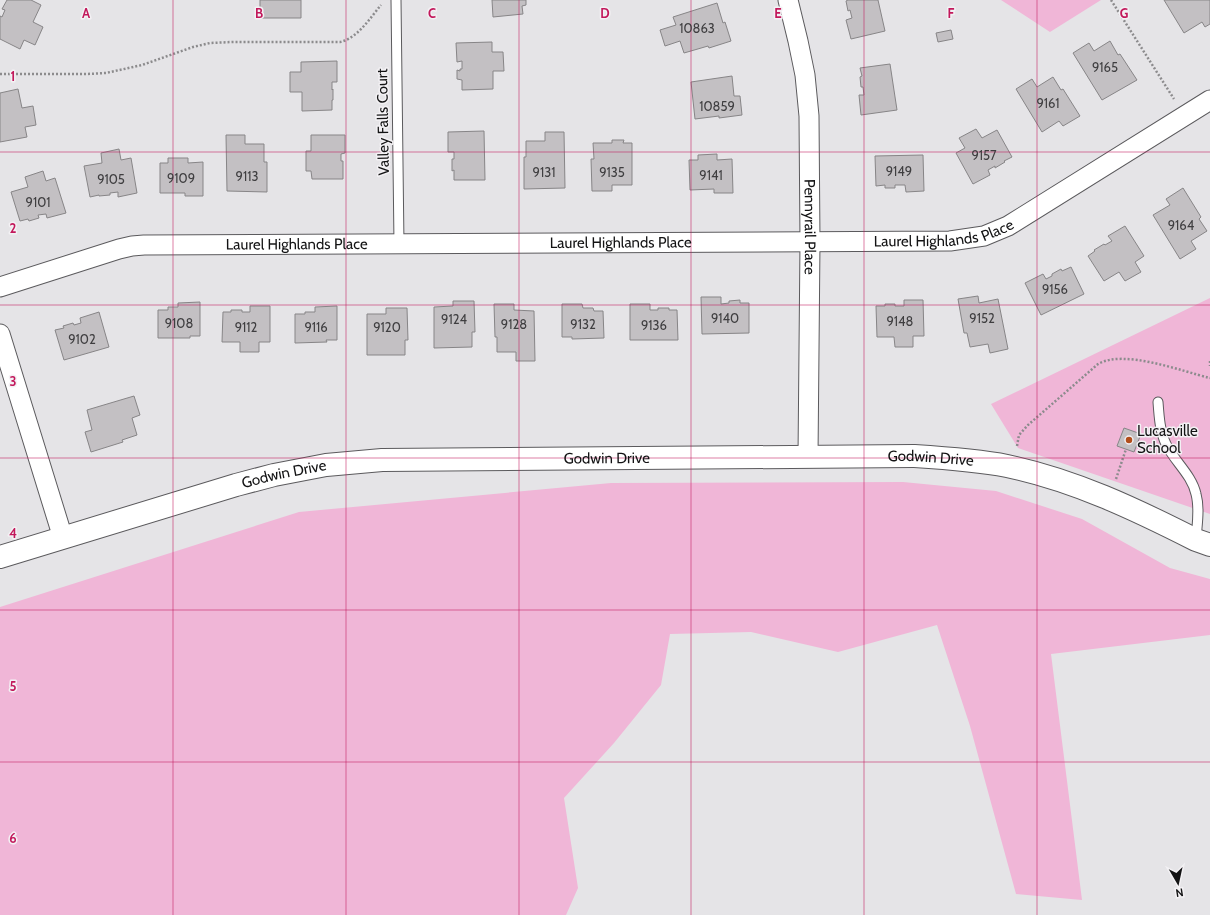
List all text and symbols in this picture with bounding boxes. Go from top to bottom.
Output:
text: A [82,5,91,21]
text: B [255,5,263,21]
text: C [428,5,436,21]
text: D [600,5,610,21]
text: E [774,5,782,21]
text: F [948,5,955,21]
text: G [1120,5,1129,21]
house number: 10863 [679,20,715,36]
house number: 9165 [1092,59,1118,75]
text: 1 [11,68,15,84]
street label: Valley Falls Court [373,68,393,176]
house number: 9161 [1036,95,1060,111]
house number: 10859 [699,98,735,114]
house number: 9157 [971,147,997,163]
house number: 9149 [886,163,912,179]
house number: 9131 [533,164,555,180]
house number: 9135 [599,164,625,180]
house number: 9141 [699,167,723,183]
house number: 9113 [236,168,258,184]
house number: 9109 [167,170,195,186]
house number: 9105 [97,171,125,187]
street label: Pennyrail Place [800,179,819,275]
house number: 9101 [26,194,50,210]
street label: Laurel Highlands Place [874,215,1017,250]
house number: 9164 [1168,217,1195,233]
text: 2 [10,220,17,236]
street label: Laurel Highlands Place [550,233,692,252]
street label: Laurel Highlands Place [226,235,368,254]
house number: 9156 [1042,281,1068,297]
house number: 9140 [711,310,739,326]
house number: 9152 [969,310,995,326]
house number: 9124 [441,311,467,327]
house number: 9148 [886,313,914,329]
house number: 9108 [165,315,193,331]
house number: 9128 [501,316,527,332]
house number: 9132 [570,316,596,332]
house number: 9136 [641,317,667,333]
house number: 9112 [235,319,258,335]
house number: 9116 [304,319,328,335]
house number: 9120 [373,319,401,335]
house number: 9102 [68,331,96,347]
text: 3 [9,373,17,389]
place label: Lucasville School [1137,422,1198,457]
marker: Lucasville School [1124,435,1134,445]
street label: Godwin Drive [888,447,975,470]
street label: Godwin Drive [564,449,650,468]
street label: Godwin Drive [240,456,328,492]
text: 4 [9,525,17,541]
text: 5 [10,678,17,694]
text: 6 [9,830,17,846]
north arrow [1158,863,1198,903]
text: N [1175,885,1185,900]

